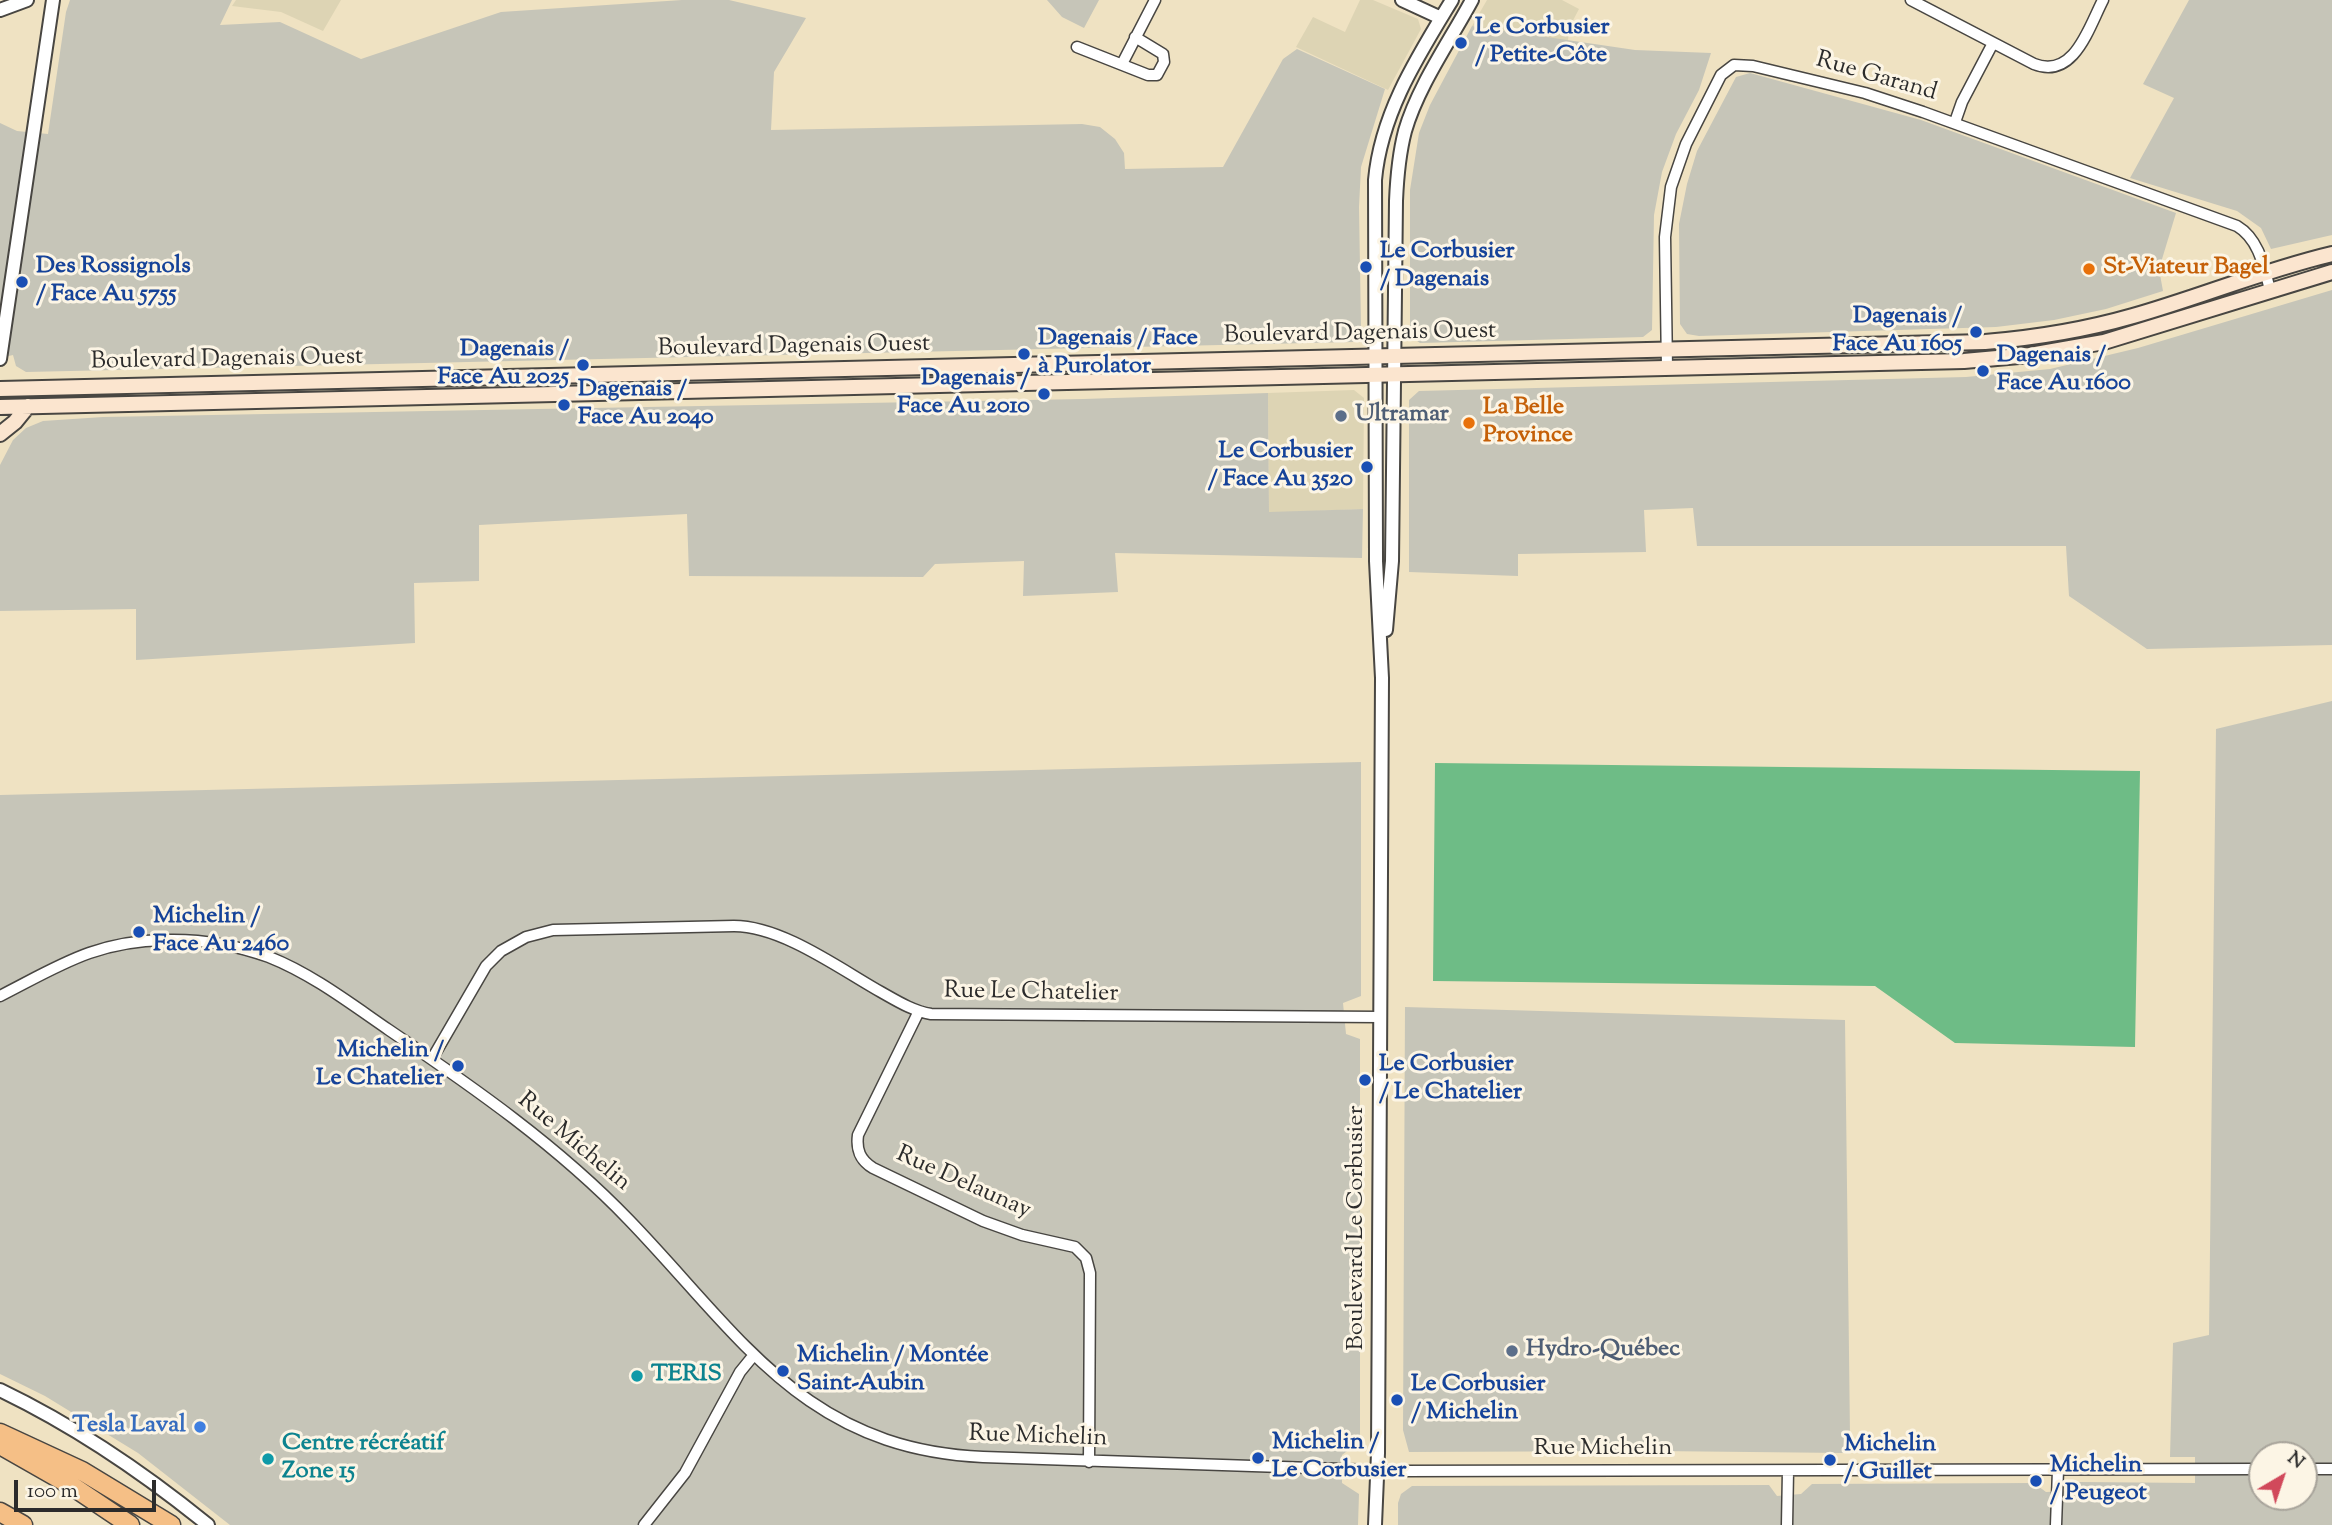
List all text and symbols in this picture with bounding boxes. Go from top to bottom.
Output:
place label: Le Corbusier / Petite-Côte [1475,15,1610,71]
marker: Le Corbusier / Petite-Côte [1453,35,1469,51]
street label: Rue Garand [1812,47,1940,109]
place label: Le Corbusier / Dagenais [1380,239,1515,295]
place label: Des Rossignols / Face Au 5755 [36,254,191,310]
place label: St-Viateur Bagel [2103,255,2269,283]
marker: Le Corbusier / Dagenais [1358,259,1374,275]
marker: St-Viateur Bagel [2081,261,2097,277]
marker: Des Rossignols / Face Au 5755 [14,274,30,290]
place label: Dagenais / Face Au 1605 [1833,304,1962,360]
street label: Boulevard Dagenais Ouest [1223,318,1497,352]
marker: Dagenais / Face Au 1605 [1968,324,1984,340]
place label: Dagenais / Face à Purolator [1038,326,1198,382]
street label: Boulevard Dagenais Ouest [657,331,931,365]
place label: Dagenais / Face Au 2025 [437,337,569,393]
place label: Dagenais / Face Au 1600 [1997,343,2131,399]
street label: Boulevard Dagenais Ouest [90,344,364,378]
marker: Dagenais / Face à Purolator [1016,346,1032,362]
marker: Dagenais / Face Au 2025 [575,357,591,373]
marker: Dagenais / Face Au 1600 [1975,363,1991,379]
place label: Dagenais / Face Au 2010 [897,366,1030,422]
place label: Dagenais / Face Au 2040 [578,377,714,433]
marker: Dagenais / Face Au 2010 [1036,386,1052,402]
place label: La Belle Province [1483,395,1573,451]
marker: Dagenais / Face Au 2040 [556,397,572,413]
place label: Ultramar [1355,402,1449,430]
marker: Ultramar [1333,408,1349,424]
marker: La Belle Province [1461,415,1477,431]
place label: Le Corbusier / Face Au 3520 [1208,439,1353,495]
marker: Le Corbusier / Face Au 3520 [1359,459,1375,475]
place label: Michelin / Face Au 2460 [153,904,289,960]
marker: Michelin / Face Au 2460 [131,924,147,940]
street label: Rue Le Chatelier [943,978,1119,1010]
place label: Michelin / Le Chatelier [316,1038,444,1094]
place label: Le Corbusier / Le Chatelier [1379,1052,1522,1108]
marker: Michelin / Le Chatelier [450,1058,466,1074]
marker: Le Corbusier / Le Chatelier [1357,1072,1373,1088]
street label: Rue Michelin [511,1087,635,1199]
street label: Boulevard Le Corbusier [1344,1106,1372,1350]
street label: Rue Delaunay [891,1141,1035,1227]
place label: Hydro-Québec [1526,1337,1680,1365]
place label: Michelin / Montée Saint-Aubin [797,1343,989,1399]
marker: Hydro-Québec [1504,1343,1520,1359]
place label: TERIS [651,1362,722,1390]
marker: Michelin / Montée Saint-Aubin [775,1363,791,1379]
marker: TERIS [629,1368,645,1384]
place label: Le Corbusier / Michelin [1411,1372,1546,1428]
marker: Le Corbusier / Michelin [1389,1392,1405,1408]
place label: Tesla Laval [72,1413,186,1441]
marker: Tesla Laval [192,1419,208,1435]
street label: Rue Michelin [968,1421,1108,1455]
place label: Michelin / Le Corbusier [1272,1430,1407,1486]
place label: Centre récréatif Zone 15 [282,1431,445,1487]
place label: Michelin / Guillet [1844,1432,1936,1488]
street label: Rue Michelin [1534,1436,1672,1464]
north arrow [2248,1441,2318,1511]
text: N [2281,1446,2310,1476]
marker: Michelin / Le Corbusier [1250,1450,1266,1466]
marker: Centre récréatif Zone 15 [260,1451,276,1467]
marker: Michelin / Guillet [1822,1452,1838,1468]
place label: Michelin / Peugeot [2050,1453,2147,1509]
scale bar [18,1466,159,1510]
marker: Michelin / Peugeot [2028,1473,2044,1489]
text: 100 m [27,1477,78,1507]

